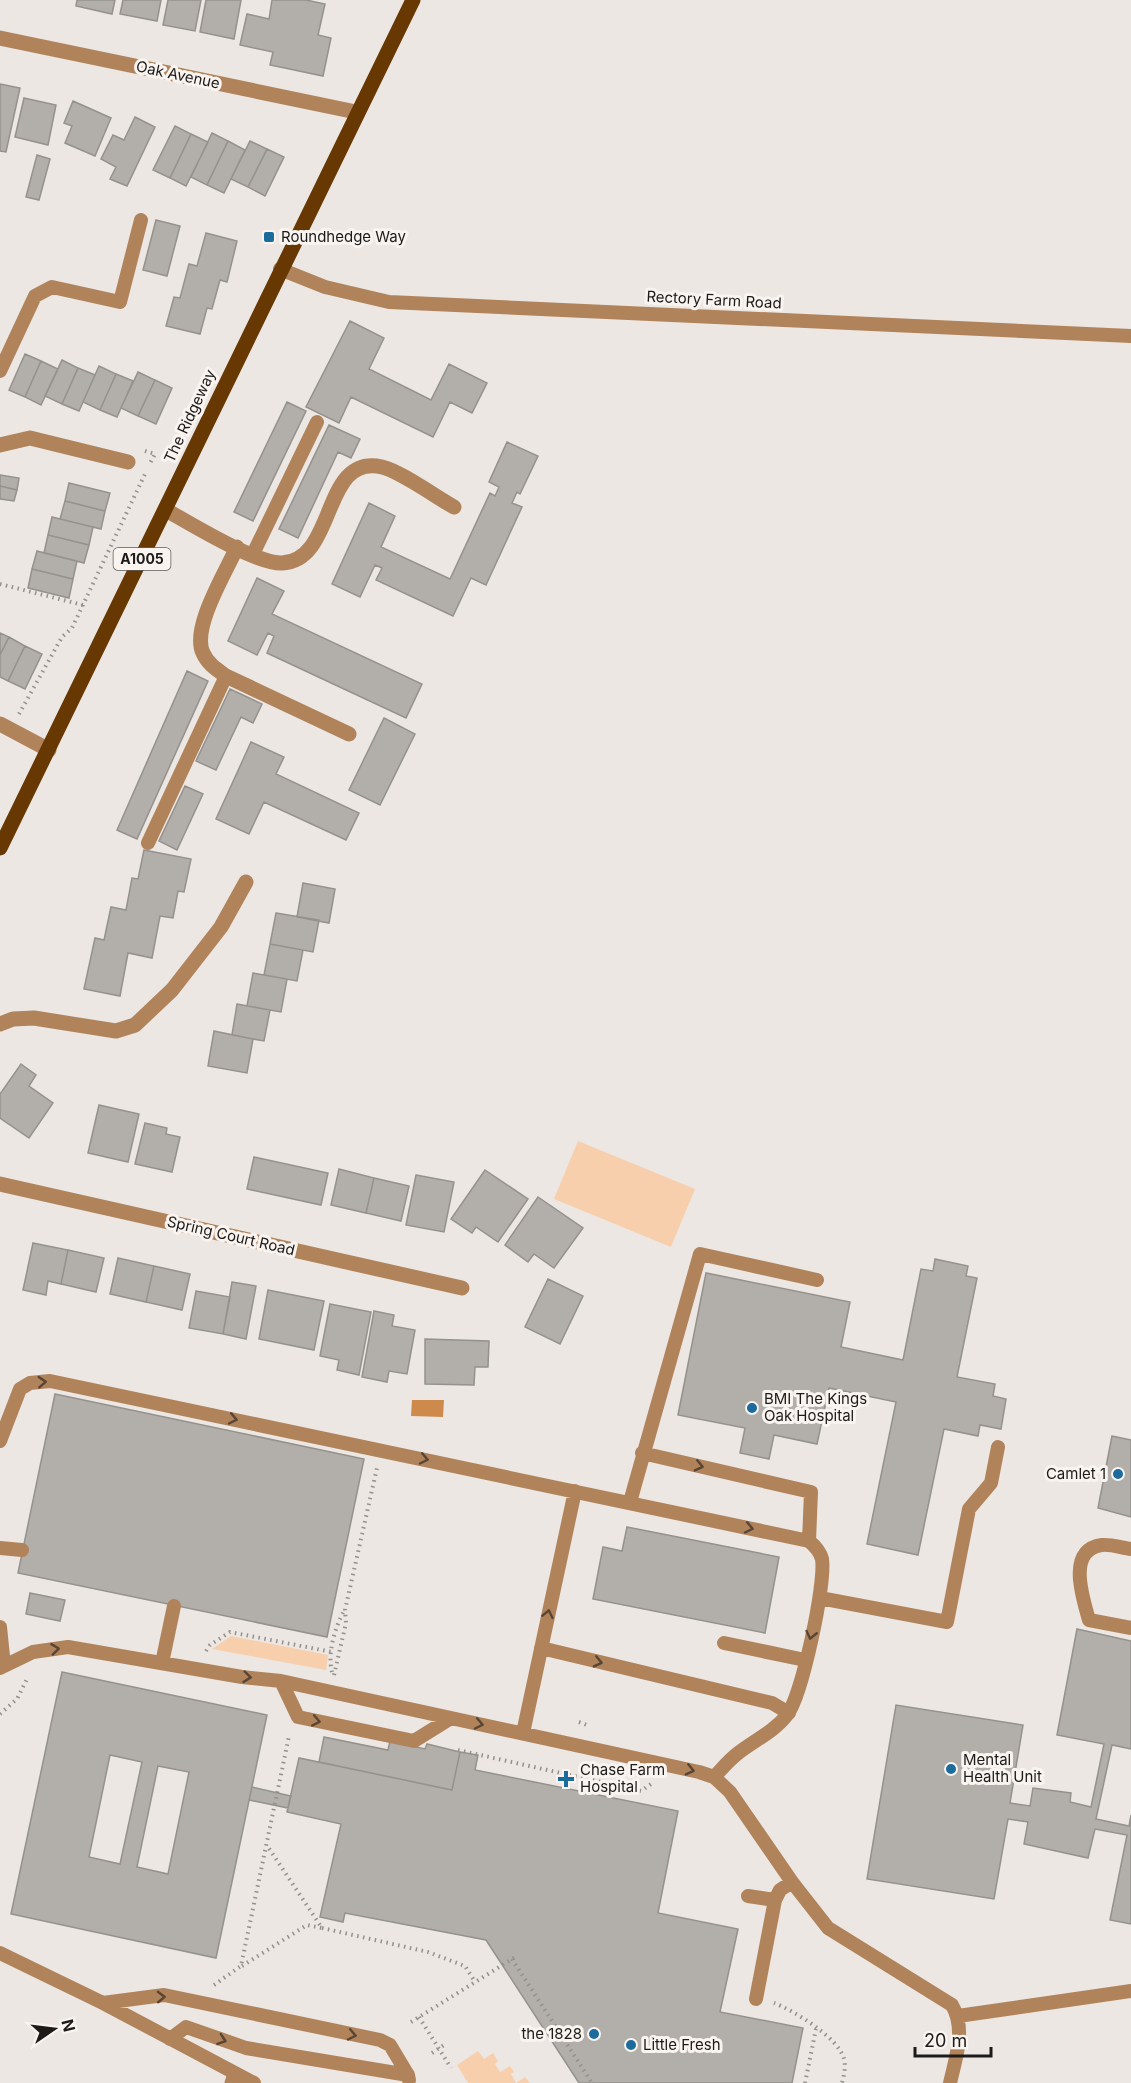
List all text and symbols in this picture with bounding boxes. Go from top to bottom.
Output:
street label: Oak Avenue [135,56,222,93]
place label: Roundhedge Way [281,227,407,246]
marker: Roundhedge Way [262,230,276,244]
street label: Rectory Farm Road [646,286,782,313]
street label: The Ridgeway [160,366,220,465]
road number: A1005 [114,548,170,570]
street label: Spring Court Road [165,1212,297,1259]
one-way arrow [37,1376,46,1389]
place label: BMI The Kings Oak Hospital [764,1389,867,1425]
marker: BMI The Kings Oak Hospital [745,1401,759,1415]
one-way arrow [228,1412,238,1425]
one-way arrow [418,1452,428,1465]
one-way arrow [694,1459,704,1472]
place label: Camlet 1 [1046,1464,1106,1483]
marker: Camlet 1 [1111,1467,1125,1481]
one-way arrow [744,1520,754,1533]
one-way arrow [541,1609,554,1619]
one-way arrow [805,1630,818,1640]
one-way arrow [50,1643,59,1655]
one-way arrow [593,1654,603,1667]
one-way arrow [243,1671,252,1683]
one-way arrow [311,1714,321,1727]
one-way arrow [474,1716,484,1729]
place label: Mental Health Unit [963,1750,1042,1786]
place label: Chase Farm Hospital [580,1760,665,1796]
marker: Mental Health Unit [944,1762,958,1776]
one-way arrow [685,1763,695,1776]
marker: Chase Farm Hospital [557,1770,575,1788]
one-way arrow [157,1990,166,2003]
north arrow [24,1999,84,2059]
text: N [57,2017,80,2034]
scale bar [915,2020,992,2058]
place label: the 1828 [521,2024,582,2043]
one-way arrow [347,2027,357,2040]
marker: the 1828 [587,2027,601,2041]
text: 20 m [924,2030,967,2051]
one-way arrow [216,2032,227,2045]
place label: Little Fresh [643,2035,721,2054]
marker: Little Fresh [624,2038,638,2052]

